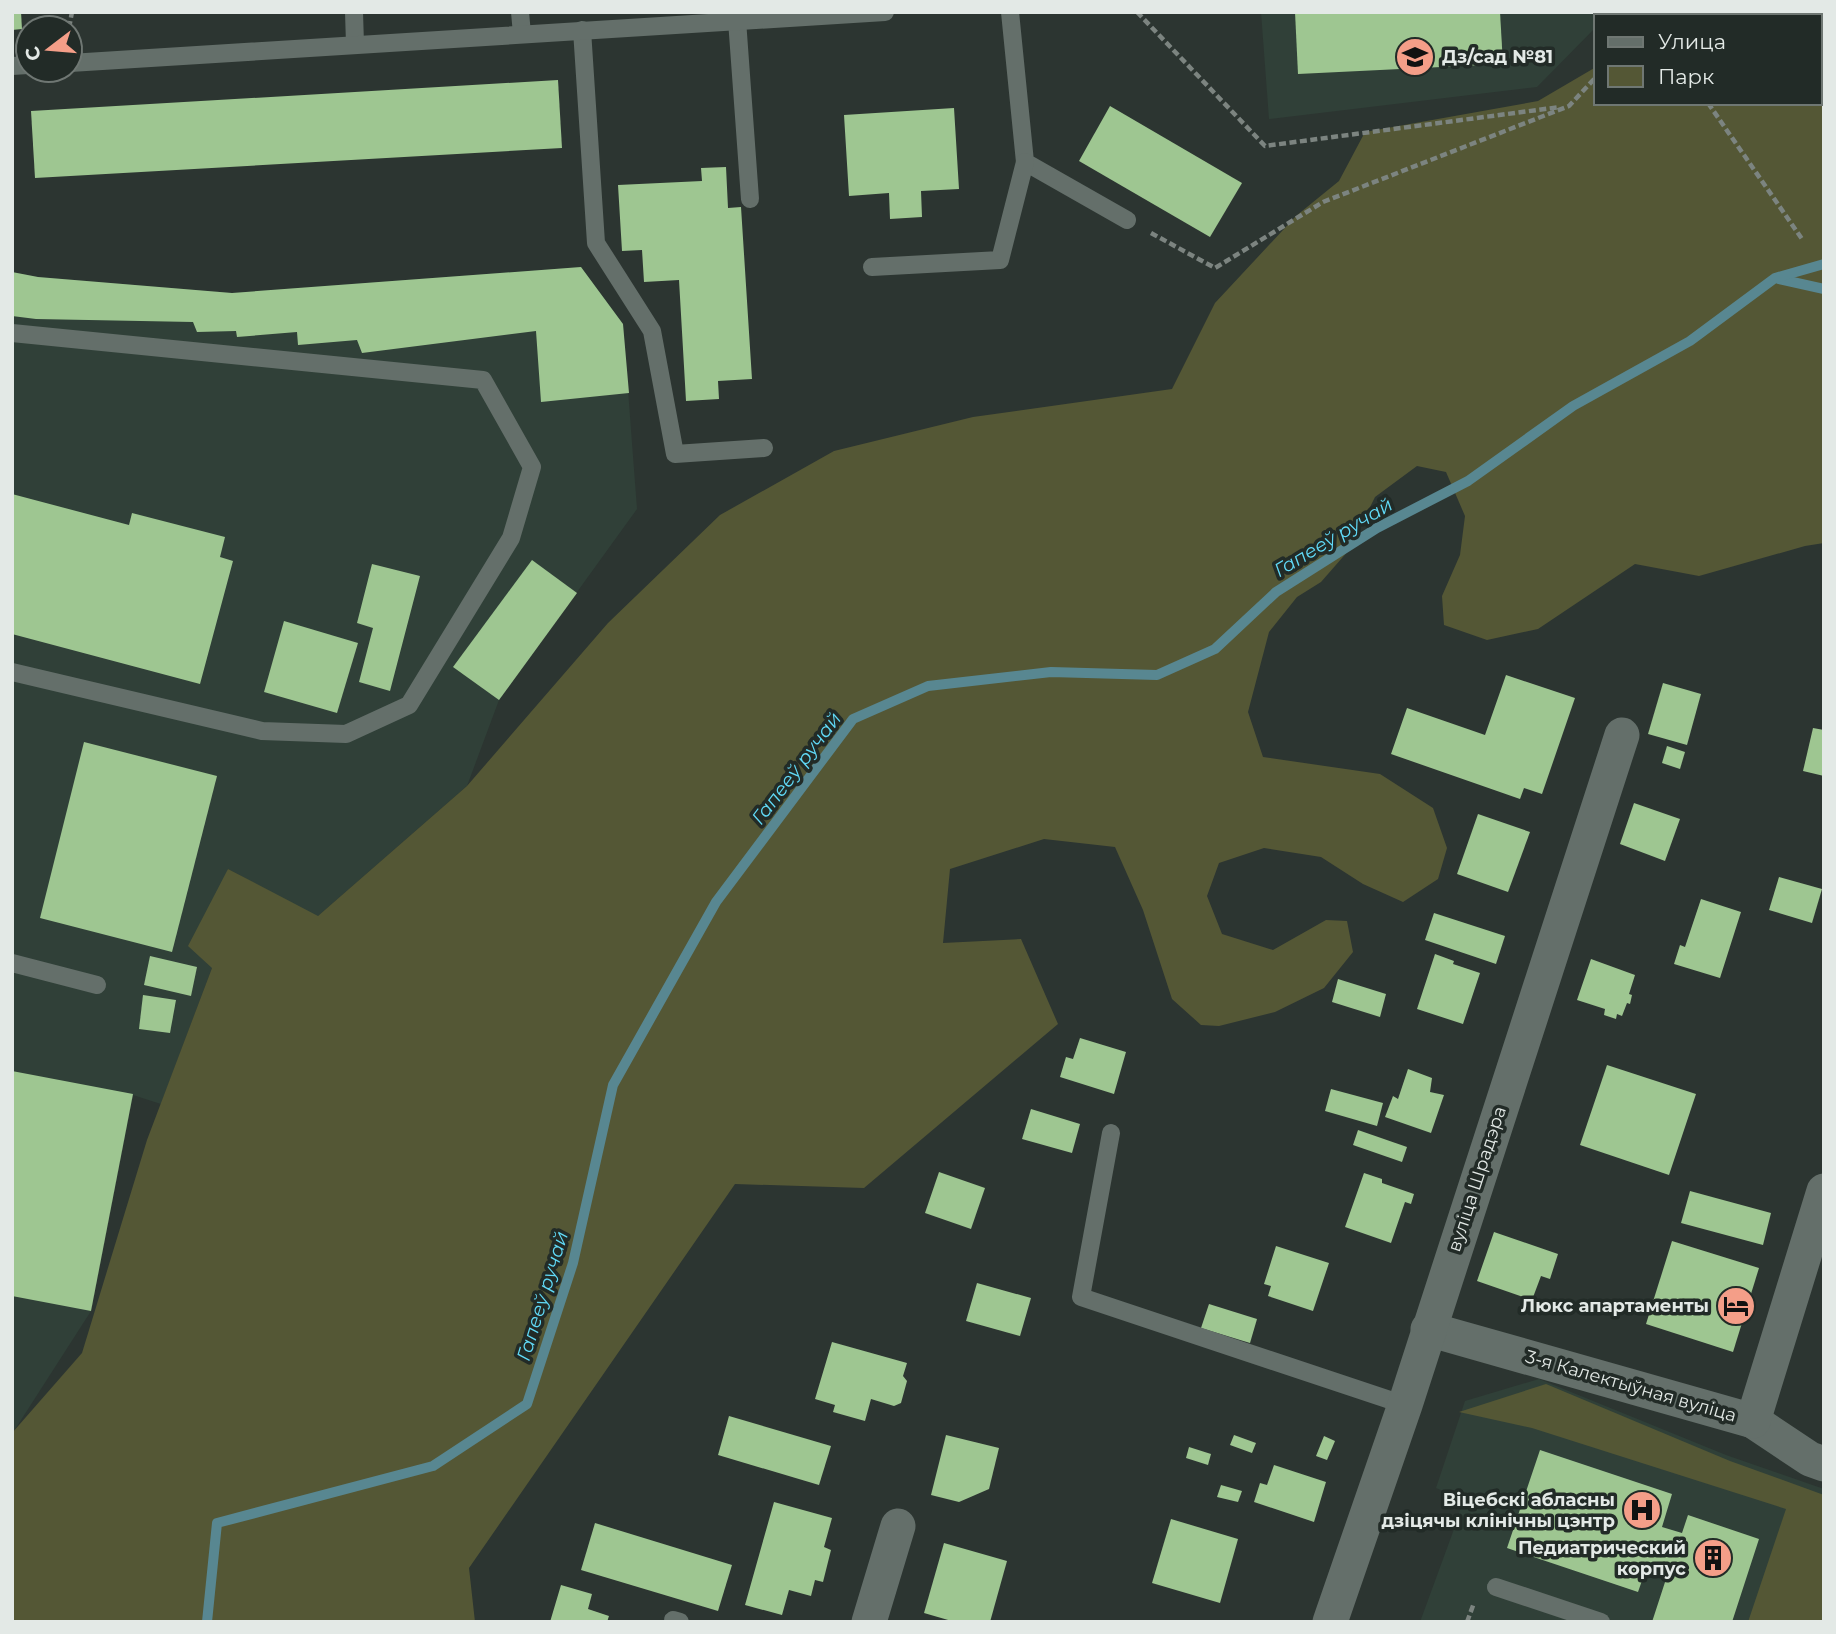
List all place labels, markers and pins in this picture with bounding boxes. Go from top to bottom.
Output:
school or university icon: Дз/сад №81 [1394,36,1436,78]
place label: Дз/сад №81 [1442,46,1553,68]
hotel icon: Люкс апартаменты [1715,1285,1757,1327]
place label: Люкс апартаменты [1521,1295,1709,1317]
place label: Віцебскі абласны дзіцячы клінічны цэнтр [1381,1489,1615,1532]
hospital icon: Віцебскі абласны дзіцячы клінічны цэнтр [1621,1489,1663,1531]
place label: Педиатрический корпус [1518,1537,1686,1580]
building icon: Педиатрический корпус [1692,1537,1734,1579]

